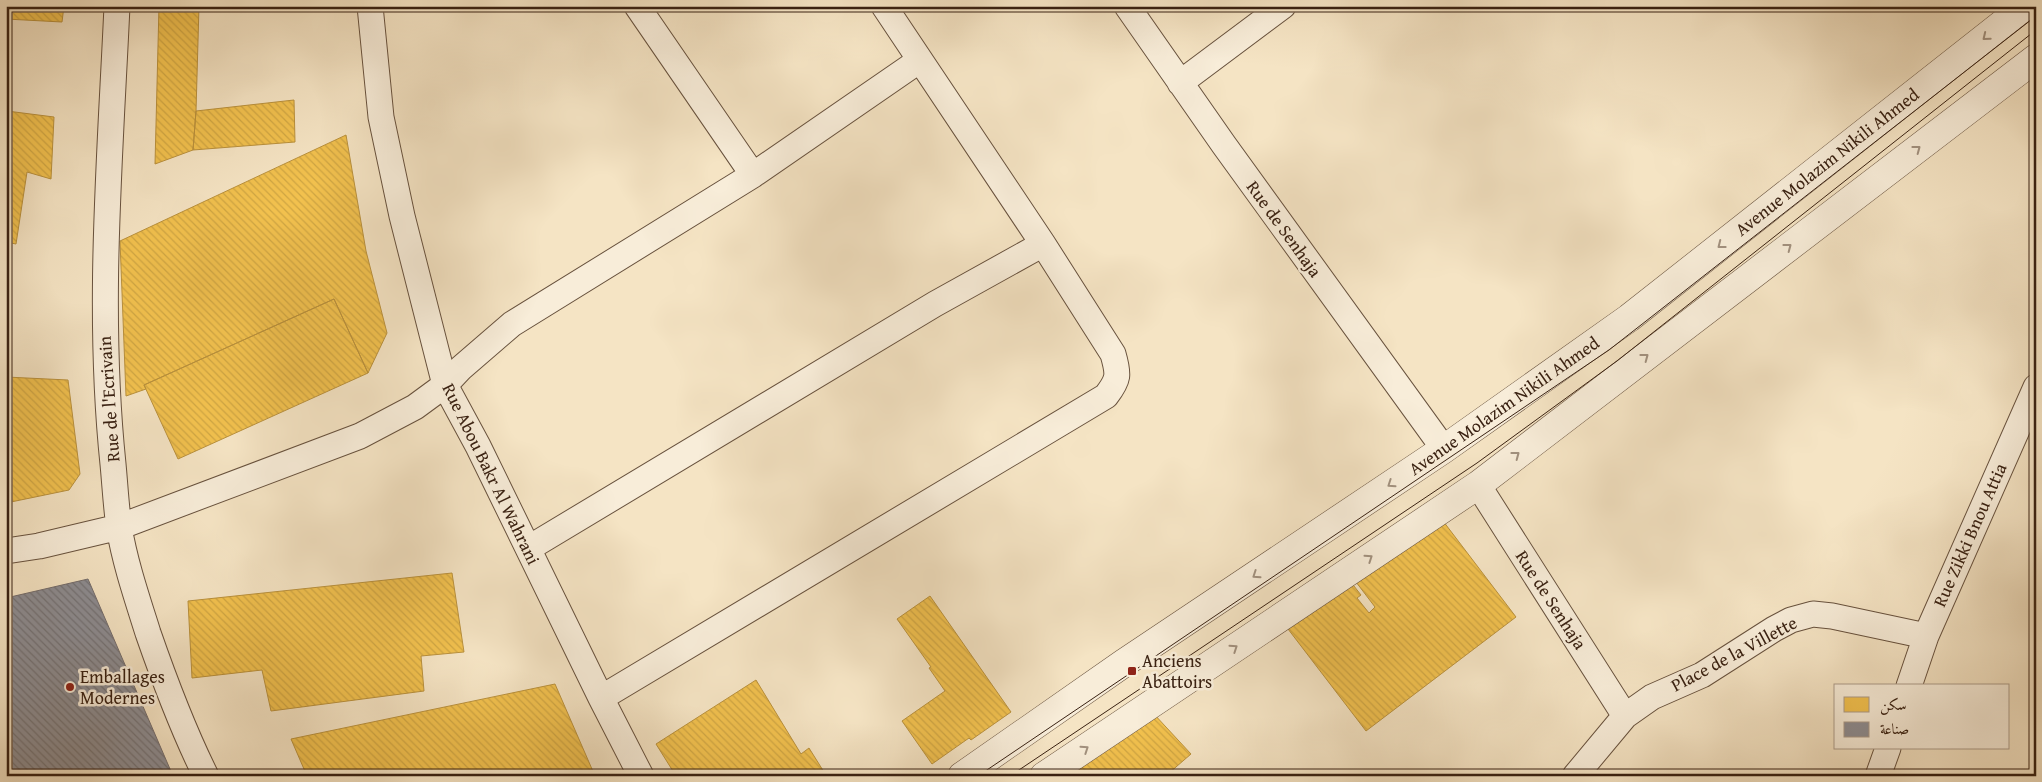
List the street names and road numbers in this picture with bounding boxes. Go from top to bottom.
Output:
street label: Avenue Molazim Nikili Ahmed [1729,81,1925,242]
street label: Rue de Senhaja [1240,175,1329,283]
street label: Avenue Molazim Nikili Ahmed [1403,329,1605,482]
street label: Rue de l'Ecrivain [91,335,126,463]
street label: Rue Abou Bakr Al Wahrani [436,378,547,569]
street label: Rue Zikki Bnou Attia [1926,458,2014,611]
street label: Rue de Senhaja [1509,545,1594,655]
street label: Place de la Villette [1666,609,1802,698]

